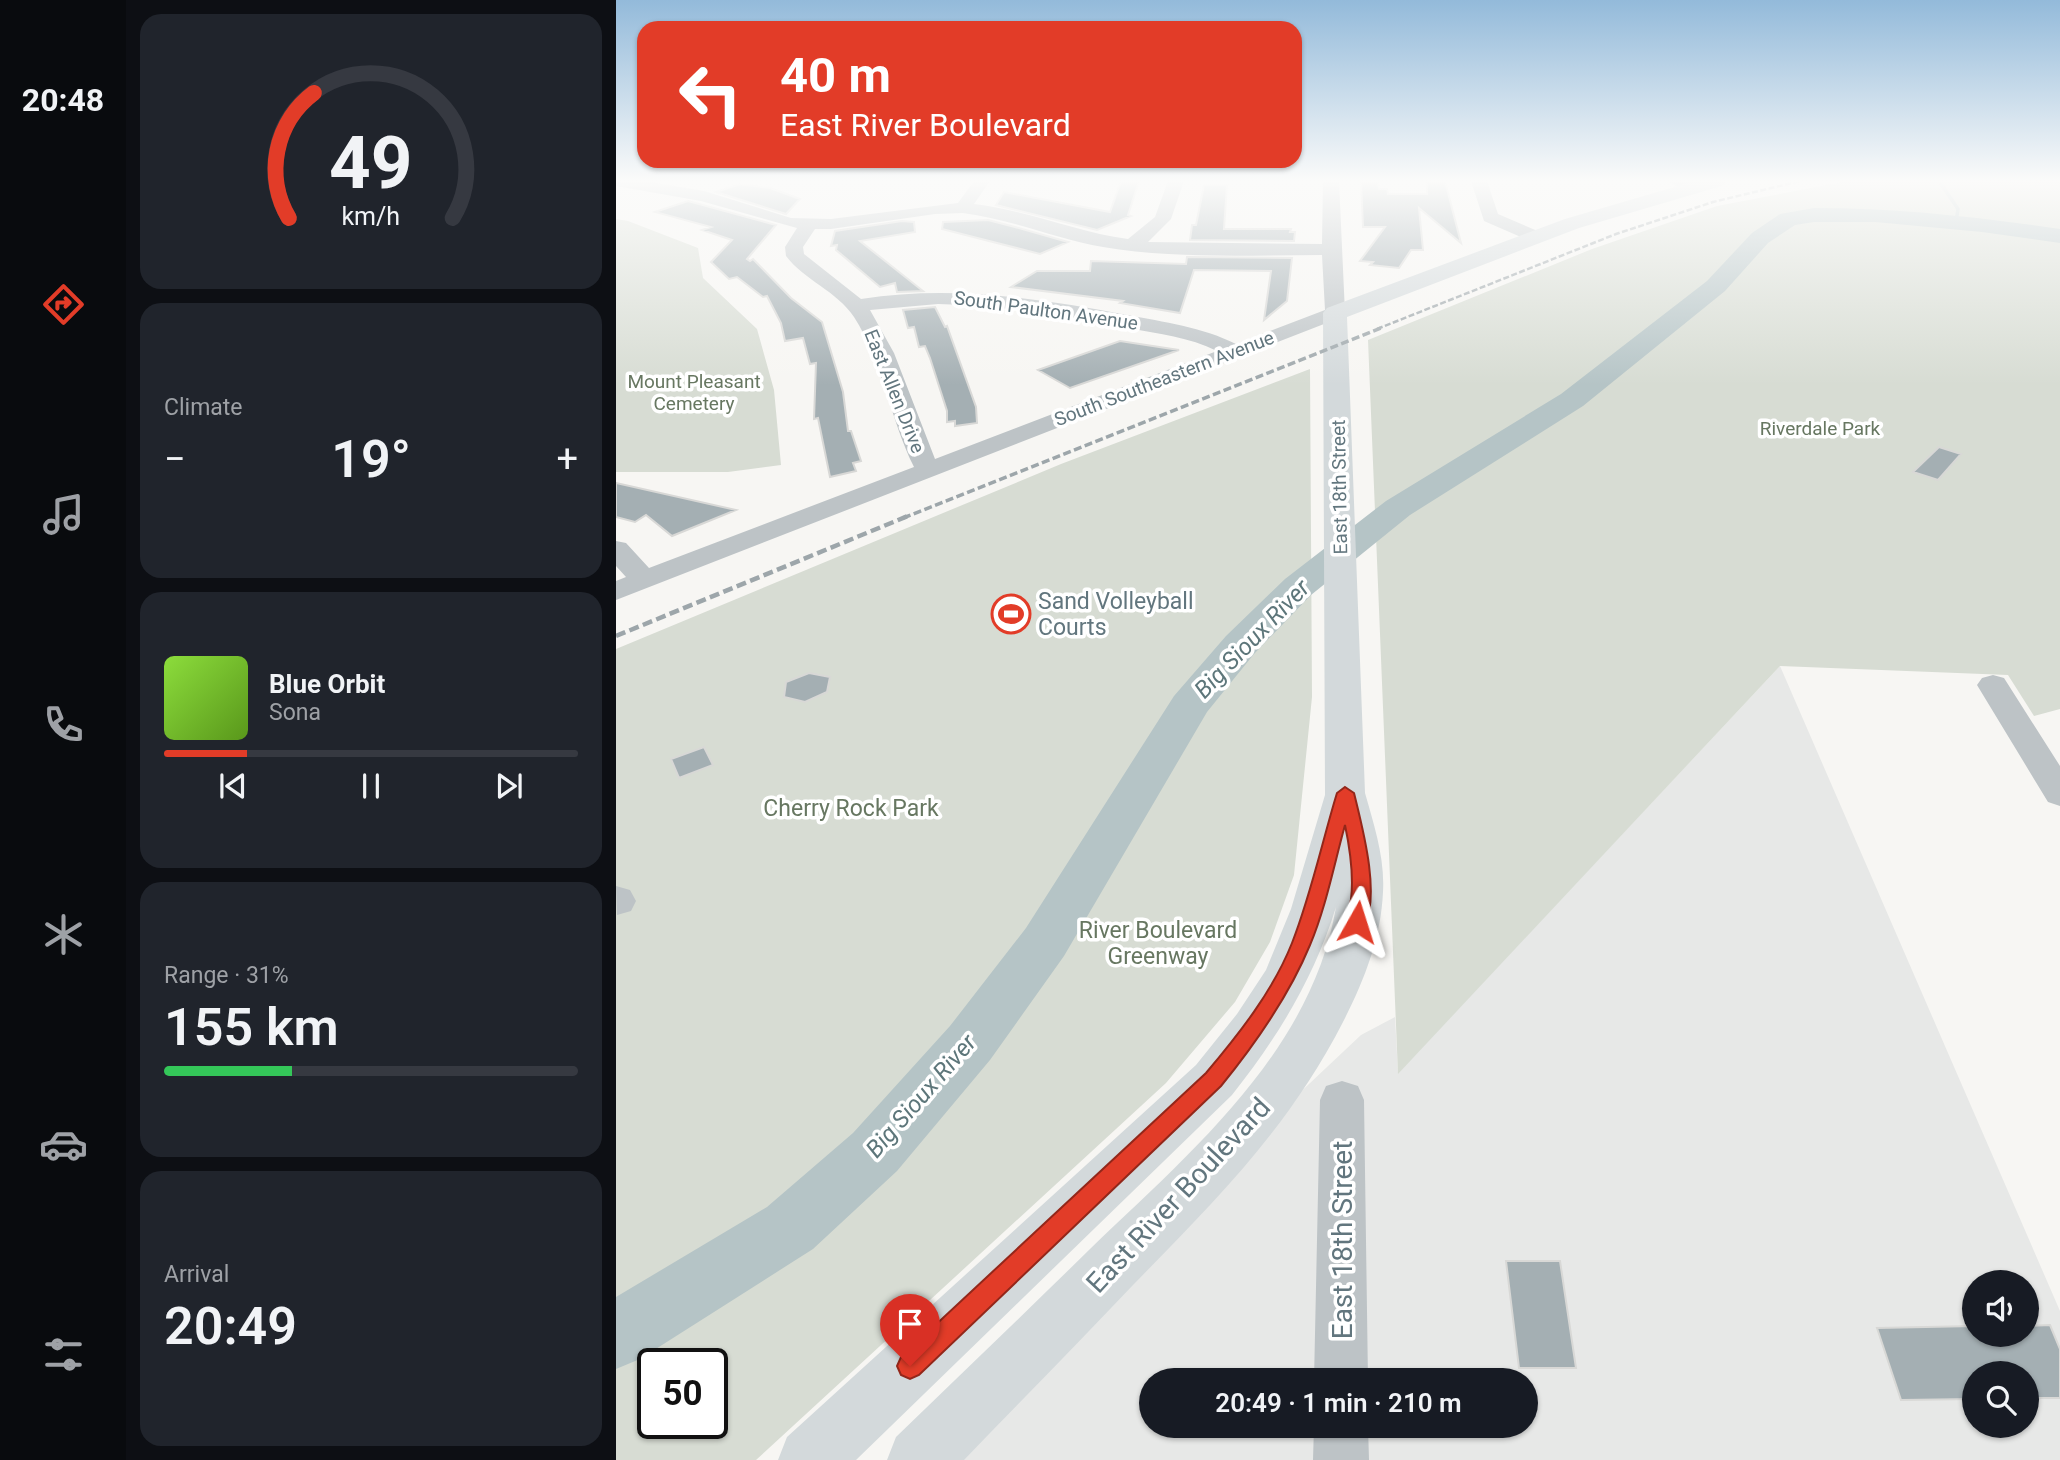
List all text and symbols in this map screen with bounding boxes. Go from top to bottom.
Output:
text: 40 m [780,47,891,104]
icon: left [665,49,756,140]
text: 20:48 [22,81,104,119]
text: East River Boulevard [780,106,1071,144]
text: 49 [329,120,413,206]
text: km/h [342,201,400,230]
icon: directions [39,280,88,329]
street label: South Paulton Avenue [952,286,1139,335]
street label: East Allen Drive [859,326,930,456]
street label: South Southeastern Avenue [1051,326,1277,431]
park label: Mount Pleasant Cemetery [627,370,761,415]
text: Climate [164,394,243,421]
park label: Riverdale Park [1760,417,1881,440]
street label: East 18th Street [1327,419,1352,555]
text: 19° [331,429,411,490]
text: − [164,437,186,481]
text: + [556,437,578,481]
icon: music [39,490,88,539]
water label: Big Sioux River [1189,573,1316,704]
place label: Sand Volleyball Courts [1038,588,1194,641]
sports icon: Sand Volleyball Courts [990,593,1032,635]
text: Blue Orbit [269,669,385,699]
text: Sona [269,699,321,726]
icon: phone [39,700,88,749]
icon: previous [214,767,252,805]
icon: pause [352,767,390,805]
icon: next [490,767,528,805]
park label: Cherry Rock Park [763,795,939,822]
position arrow [1320,885,1394,959]
icon: climate [39,910,88,959]
park label: River Boulevard Greenway [1079,917,1237,970]
text: Range · 31% [164,962,289,989]
text: 155 km [164,997,339,1058]
water label: Big Sioux River [860,1028,983,1163]
street label: East River Boulevard [1080,1091,1277,1300]
icon: car [39,1120,88,1169]
street label: East 18th Street [1326,1141,1359,1339]
text: Arrival [164,1261,229,1288]
map controls [1962,1270,2039,1438]
button: sound [1962,1270,2039,1347]
pin [880,1294,940,1366]
text: 20:49 [164,1296,297,1357]
icon: arrive [891,1305,929,1343]
icon: filters [39,1330,88,1379]
speed limit sign: 50 [637,1348,728,1439]
button: search [1962,1361,2039,1438]
text: 20:49 · 1 min · 210 m [1215,1388,1462,1418]

